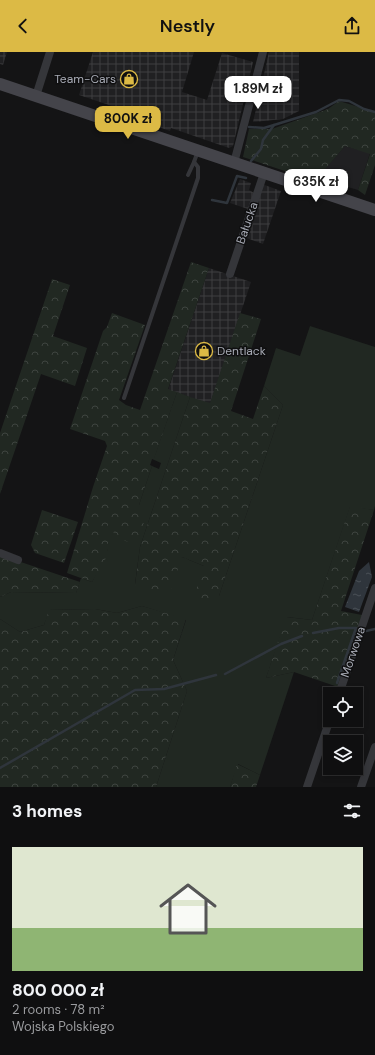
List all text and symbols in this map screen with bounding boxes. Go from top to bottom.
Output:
text: Nestly [160,14,215,38]
icon: back [12,15,34,37]
icon: share [341,15,363,37]
shop icon: Team-Cars [119,69,139,89]
place label: Team-Cars [54,71,116,87]
pin: 1.89M zł [217,76,299,110]
text: 1.89M zł [234,80,282,97]
pin: 800K zł [91,106,165,140]
text: 800K zł [104,110,152,127]
pin: 635K zł [279,169,353,203]
text: 635K zł [293,173,339,190]
street label: Bałucka [232,200,262,246]
shop icon: Dentlack [194,341,214,361]
place label: Dentlack [217,343,266,359]
street label: Morwowa [337,624,369,680]
map controls [323,687,363,775]
button: locate [323,687,363,727]
button: layers [323,735,363,775]
text: 3 homes [12,800,82,822]
icon: filters [341,800,363,822]
icon: home [152,873,224,945]
text: 800 000 zł [12,979,104,1001]
text: 2 rooms · 78 m² [12,1001,104,1018]
text: Wojska Polskiego [12,1018,114,1035]

